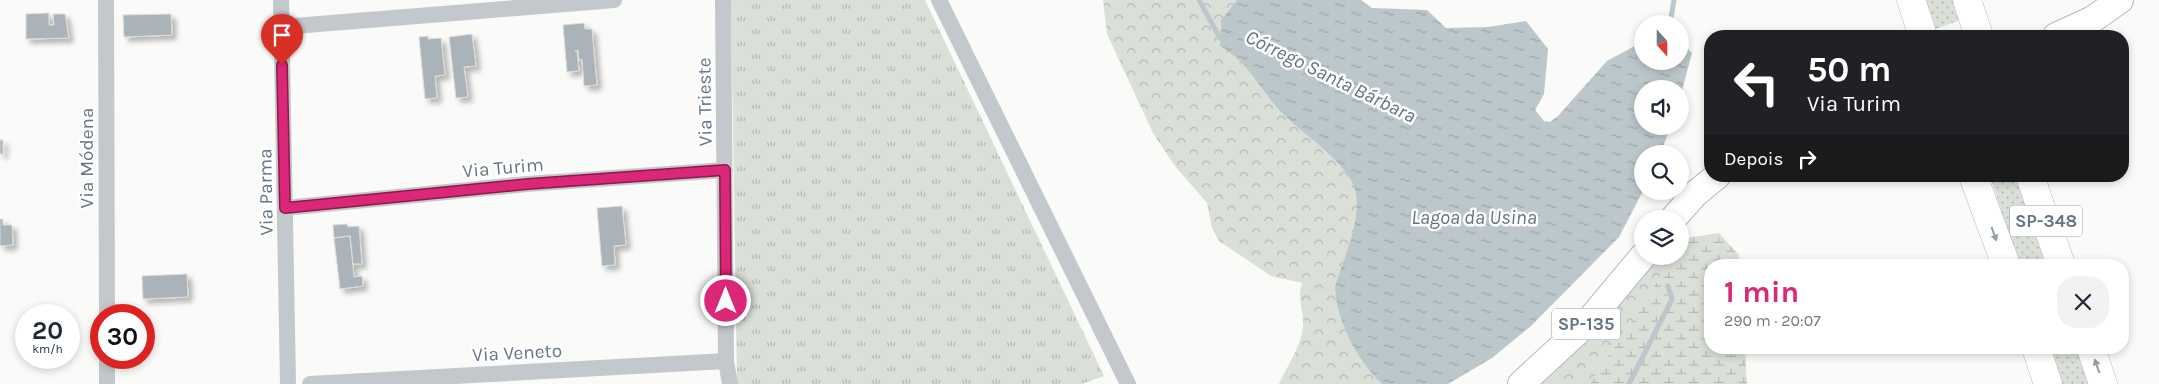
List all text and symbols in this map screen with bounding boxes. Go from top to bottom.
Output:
pin [261,14,303,65]
north arrow [1634,15,1689,70]
map controls [1634,15,1689,265]
icon: arrive [268,21,296,49]
water label: Córrego Santa Bárbara [1242,25,1420,128]
text: 50 m [1807,49,1892,90]
icon: left [1724,50,1789,115]
street label: Via Trieste [693,57,717,146]
button: sound [1634,80,1689,135]
text: Via Turim [1807,91,1901,117]
street label: Via Módena [76,108,98,208]
button: search [1634,145,1689,200]
icon: right [1793,145,1821,173]
street label: Via Parma [254,148,278,236]
text: Depois [1724,148,1783,170]
street label: Via Turim [462,153,545,182]
water label: Lagoa da Usina [1411,206,1537,229]
road number: SP-348 [2010,206,2082,237]
button: layers [1634,210,1689,265]
one-way arrow [1990,227,1998,242]
position arrow [699,274,751,326]
text: 1 min [1724,274,1799,310]
button: close [2057,276,2109,328]
speed limit sign: 30 [90,304,155,369]
road number: SP-135 [1552,308,1620,339]
text: 290 m · 20:07 [1724,311,1821,330]
text: 20 [32,316,63,345]
street label: Via Veneto [472,340,563,366]
text: km/h [32,342,63,356]
one-way arrow [2093,358,2100,373]

